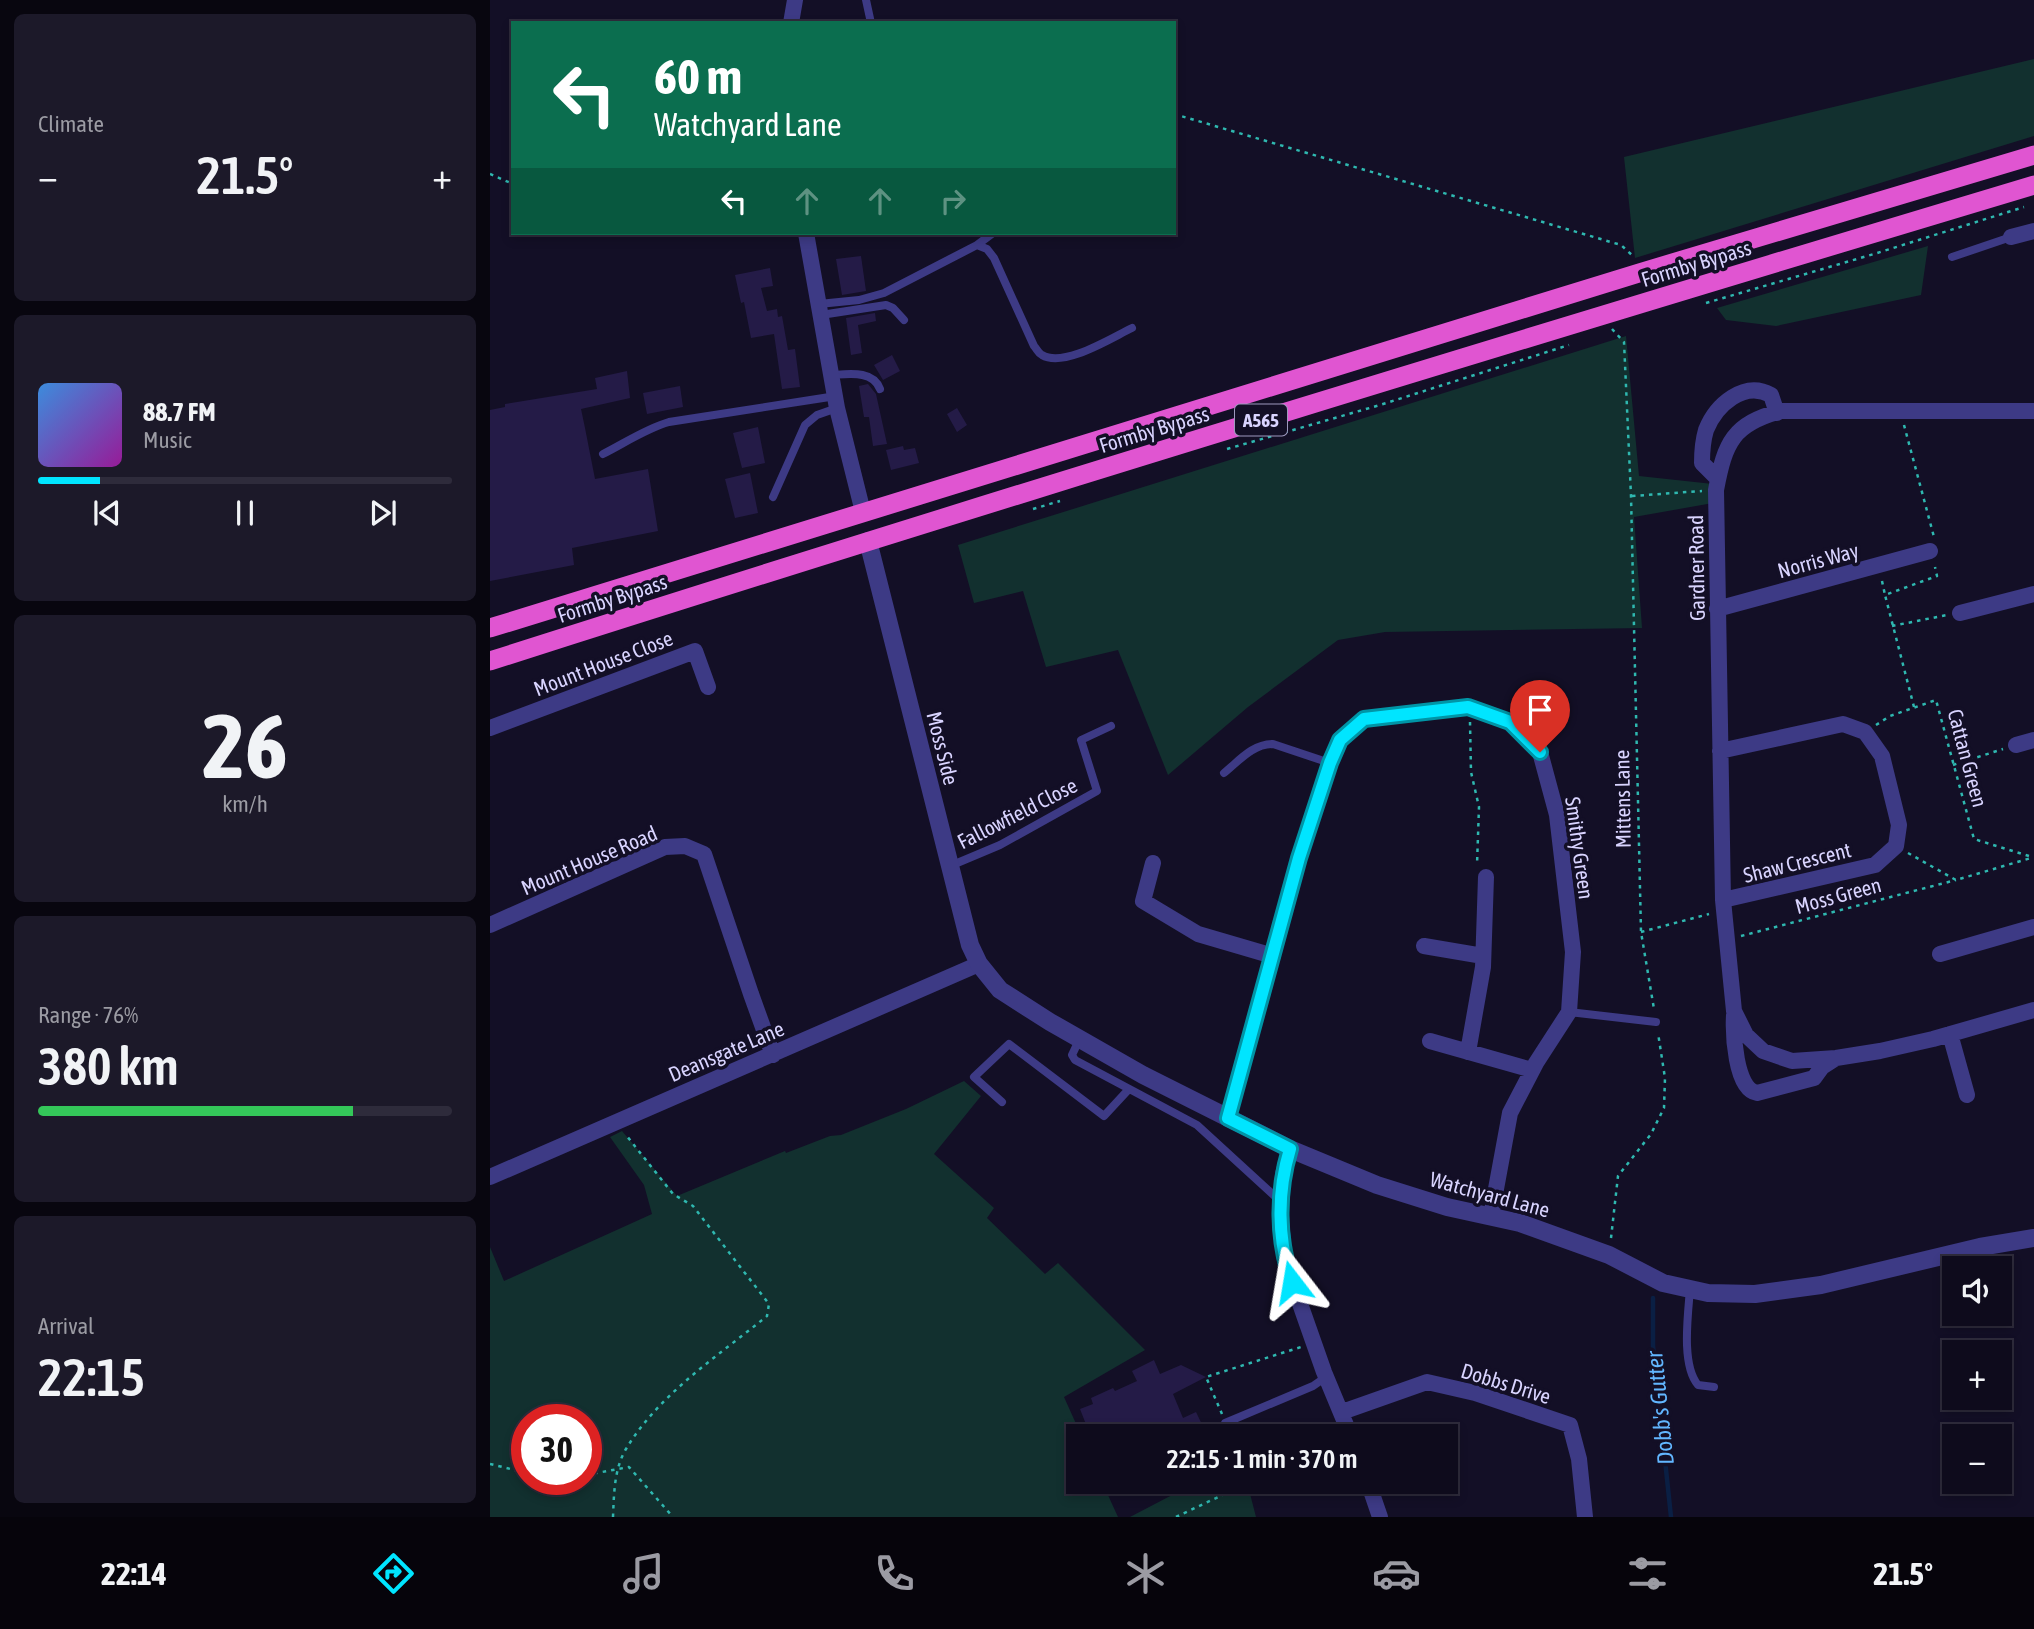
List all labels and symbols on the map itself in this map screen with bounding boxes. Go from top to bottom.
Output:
street label: Formby Bypass [1638,235,1754,291]
street label: Formby Bypass [1096,401,1212,457]
road number: A565 [1235,404,1287,436]
street label: Gardner Road [1683,515,1709,621]
street label: Norris Way [1775,538,1861,582]
street label: Formby Bypass [554,569,670,627]
street label: Mount House Close [530,625,676,701]
pin [1510,680,1570,752]
street label: Cattan Green [1943,706,1993,810]
street label: Moss Side [922,709,964,787]
street label: Mittens Lane [1609,750,1635,848]
street label: Fallowfield Close [953,773,1081,853]
street label: Smithy Green [1561,795,1599,901]
street label: Mount House Road [517,821,661,899]
street label: Shaw Crescent [1741,837,1853,887]
street label: Moss Green [1792,872,1884,918]
street label: Deansgate Lane [665,1016,787,1086]
street label: Watchyard Lane [1427,1166,1553,1222]
position arrow [1255,1245,1329,1319]
water label: Dobb's Gutter [1641,1349,1679,1466]
street label: Dobbs Drive [1458,1358,1554,1408]
speed limit sign: 30 [511,1404,602,1495]

